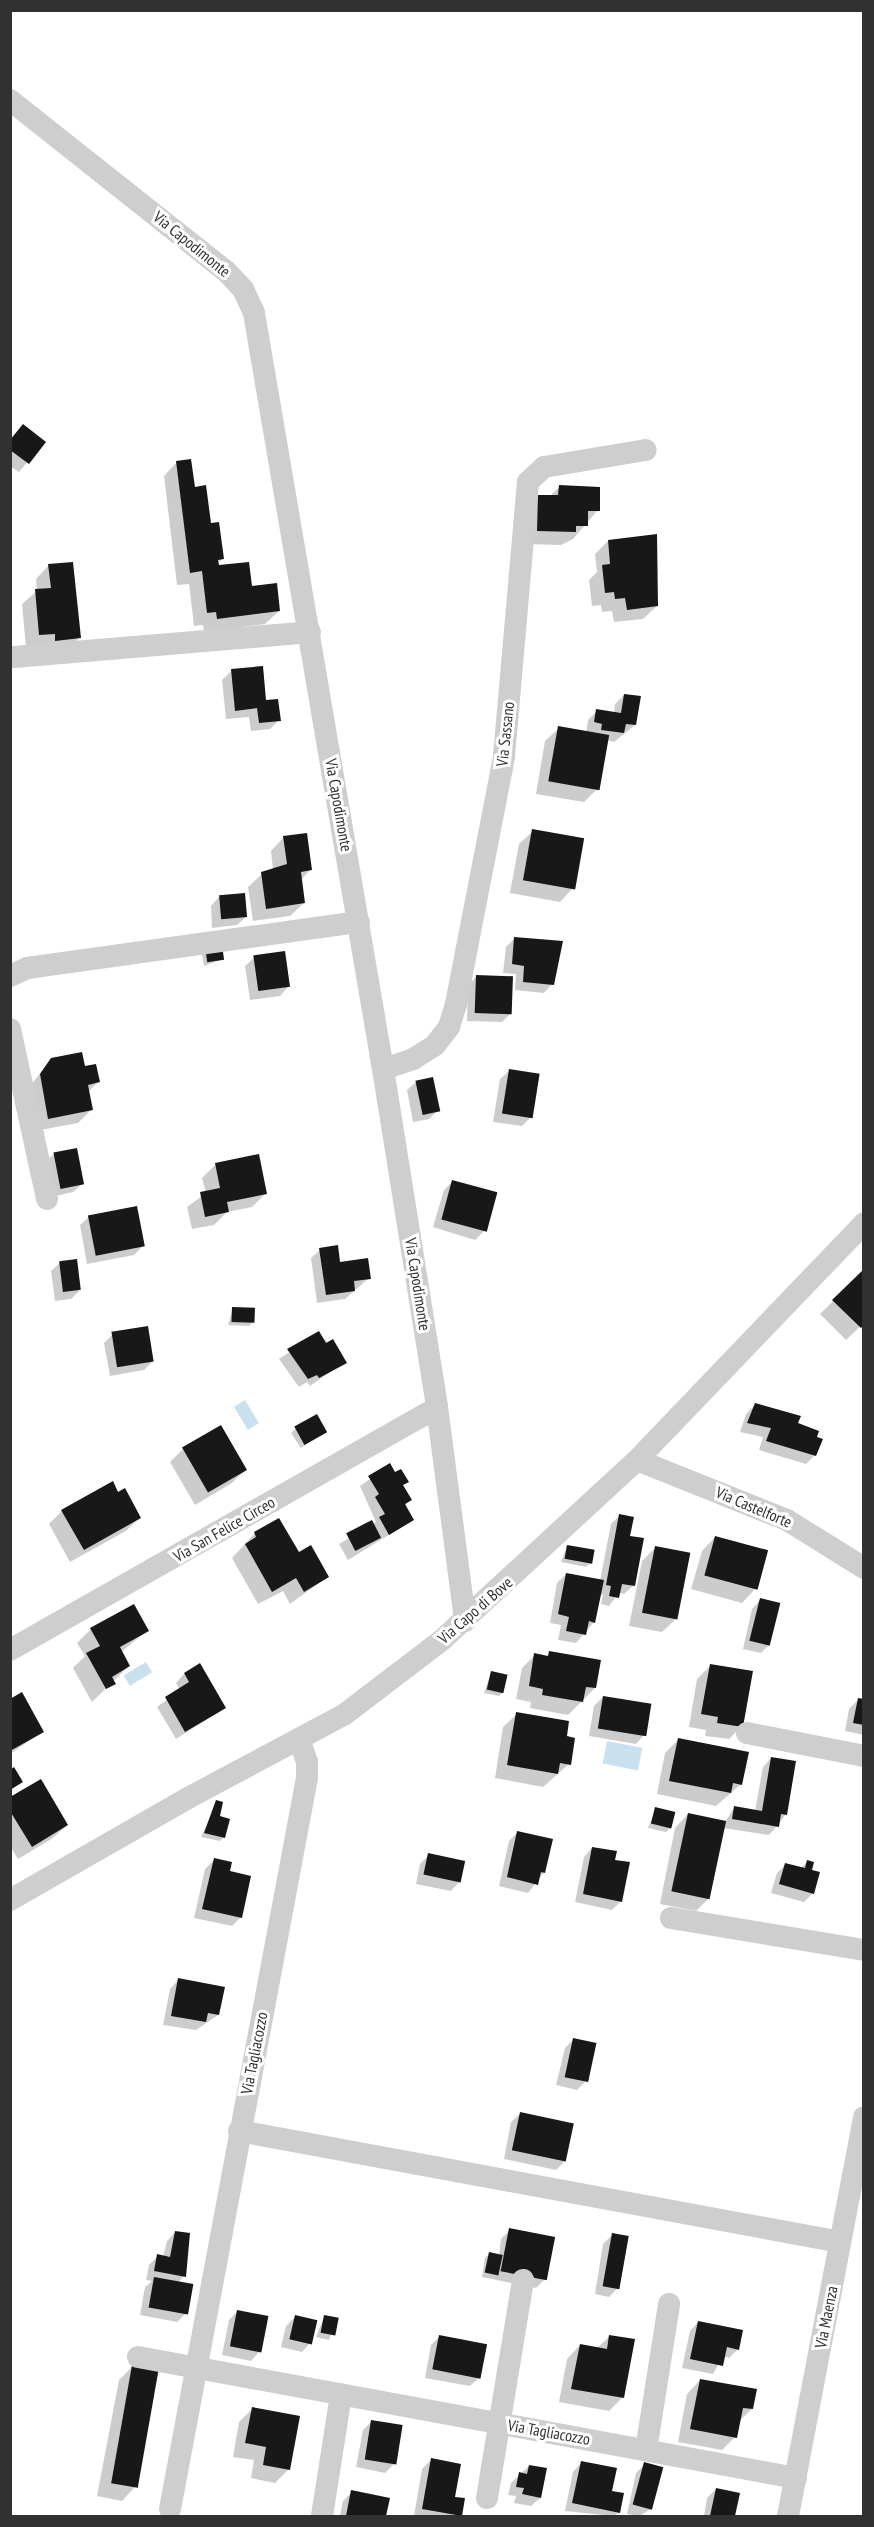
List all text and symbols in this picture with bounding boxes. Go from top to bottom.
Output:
street label: Via Capodimonte [150,207,234,281]
street label: Via Sassano [492,701,518,767]
street label: Via Capodimonte [321,757,357,853]
street label: Via Capodimonte [401,1236,435,1332]
street label: Via Castelforte [713,1482,795,1532]
street label: Via San Felice Circeo [170,1492,278,1566]
street label: Via Capo di Bove [434,1572,516,1648]
street label: Via Tagliacozzo [237,2010,271,2096]
street label: Via Maenza [811,2284,841,2350]
street label: Via Tagliacozzo [506,2415,592,2449]

